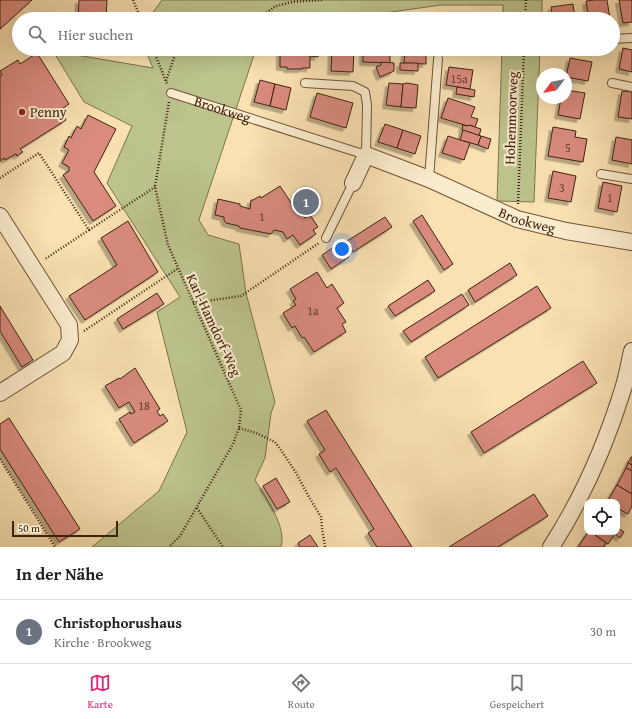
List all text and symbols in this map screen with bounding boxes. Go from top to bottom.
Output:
search box [12,12,620,56]
icon: search [26,23,48,45]
text: Hier suchen [58,24,133,45]
north arrow [536,68,572,104]
house number: 15a [450,70,468,87]
street label: Hohenmoorweg [499,71,523,165]
street label: Brookweg [192,91,253,128]
place label: Penny [30,102,67,122]
marker: Penny [17,107,27,117]
house number: 5 [565,139,571,156]
house number: 3 [559,179,565,196]
pin: 1 [293,187,319,217]
house number: 1 [607,189,613,206]
street label: Brookweg [496,202,557,238]
house number: 1 [259,208,265,225]
your location [332,239,352,259]
street label: Karl-Hamdorf-Weg [181,270,247,380]
house number: 1a [307,302,319,319]
house number: 18 [138,397,150,414]
map controls [584,499,620,535]
button: locate [584,499,620,535]
scale bar [12,519,118,538]
text: 50 m [18,520,40,536]
text: In der Nähe [16,561,104,586]
text: Christophorushaus [54,612,182,633]
text: 1 [26,622,32,641]
text: 30 m [590,622,616,641]
text: Kirche · Brookweg [54,633,151,652]
tab: Karte [88,672,113,712]
tab: Route [288,672,315,712]
tab: Gespeichert [490,672,544,712]

